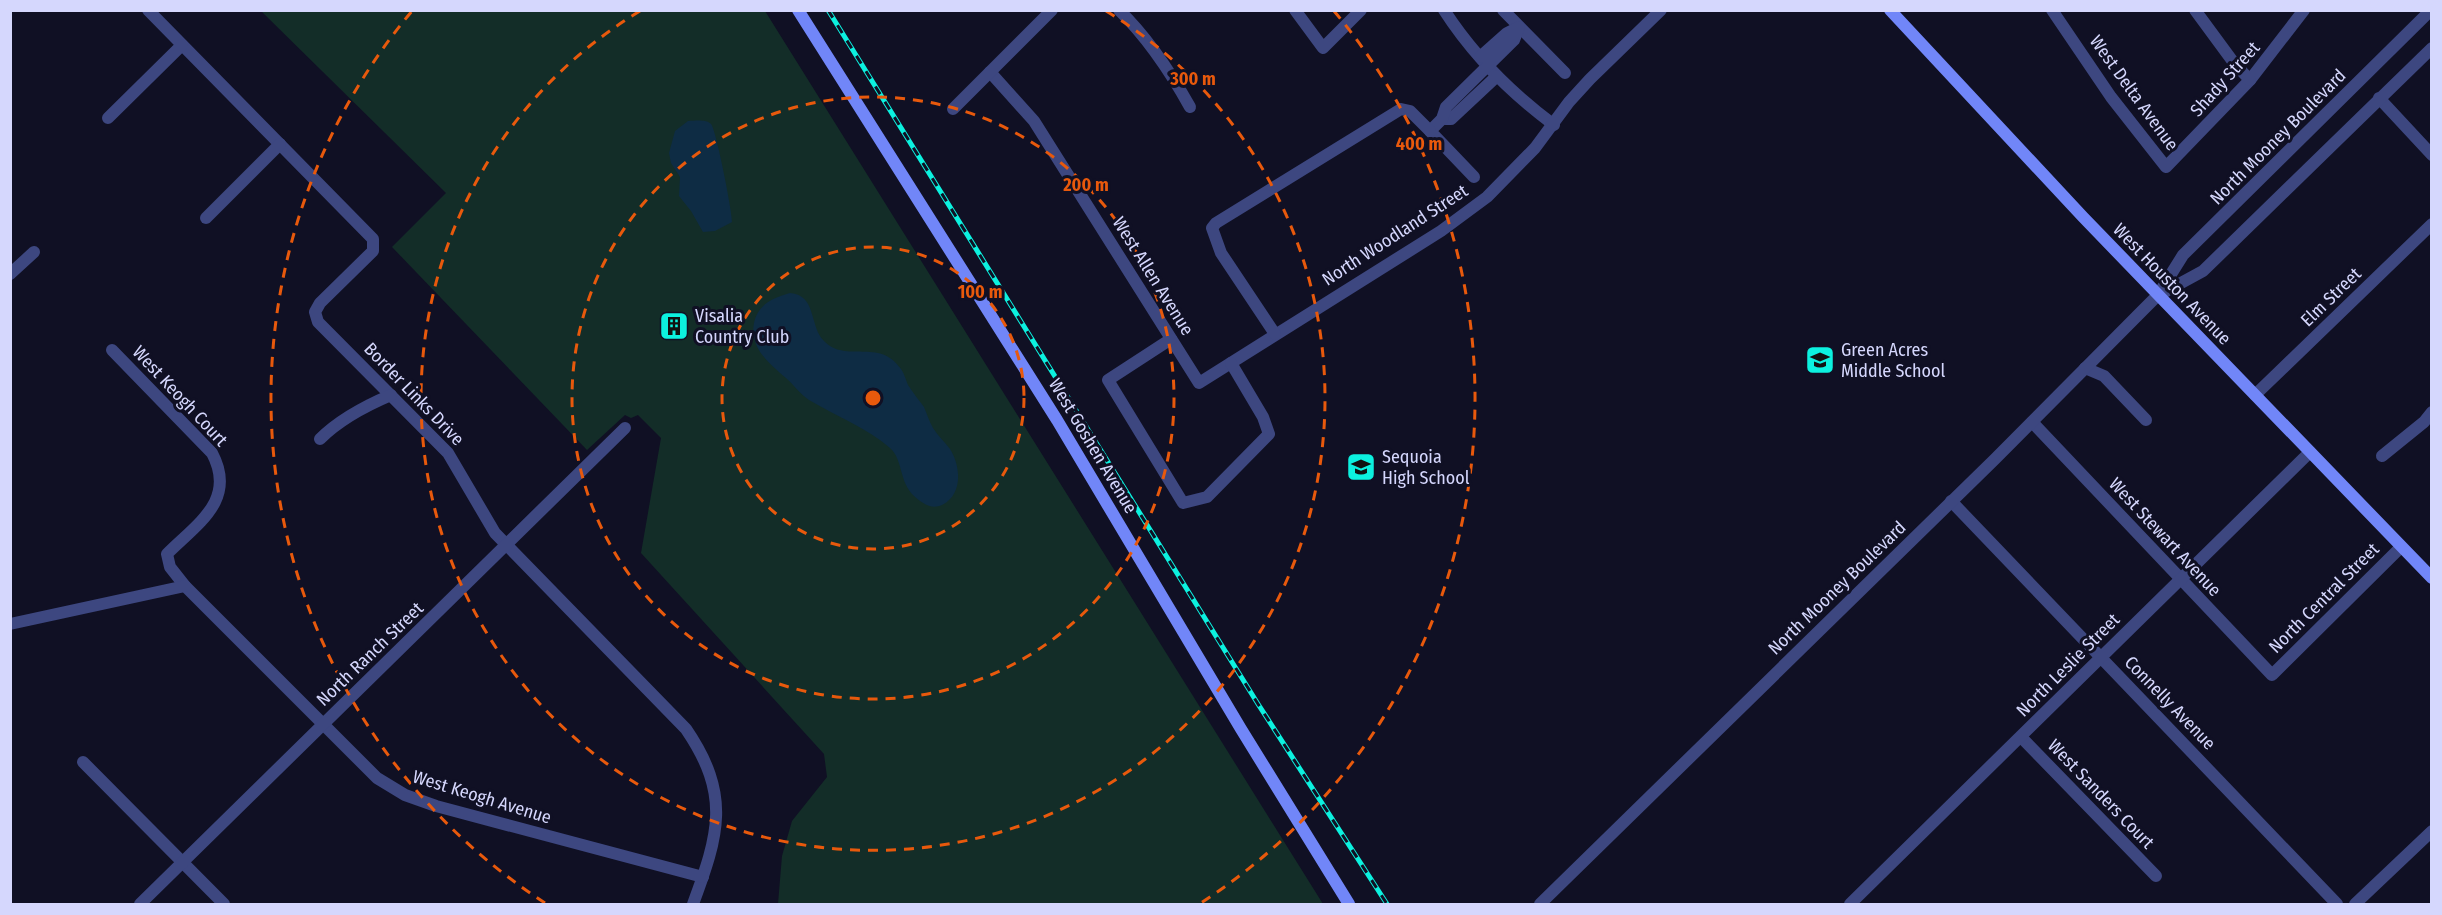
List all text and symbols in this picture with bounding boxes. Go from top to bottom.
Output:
street label: West Delta Avenue [2085,31,2183,155]
street label: Shady Street [2186,37,2264,121]
street label: North Mooney Boulevard [2206,65,2350,209]
text: 300 m [1169,68,1216,90]
text: 400 m [1396,133,1442,155]
text: 200 m [1062,174,1109,196]
street label: North Woodland Street [1318,180,1472,290]
street label: West Allen Avenue [1108,213,1198,339]
street label: West Houston Avenue [2108,219,2236,349]
street label: Elm Street [2296,263,2366,331]
text: 100 m [958,281,1002,303]
place label: Visalia Country Club [695,305,789,348]
building icon: Visalia Country Club [658,310,690,342]
street label: Border Links Drive [359,338,469,450]
place label: Green Acres Middle School [1841,339,1945,382]
street label: West Keogh Court [128,341,232,451]
school or university icon: Green Acres Middle School [1804,344,1836,376]
street label: West Goshen Avenue [1044,374,1142,518]
centre of rings [863,388,883,408]
place label: Sequoia High School [1382,446,1470,489]
school or university icon: Sequoia High School [1345,451,1377,483]
street label: West Stewart Avenue [2104,473,2226,601]
street label: North Mooney Boulevard [1764,517,1910,659]
street label: North Central Street [2264,538,2384,658]
street label: North Ranch Street [312,597,428,711]
street label: North Leslie Street [2012,609,2124,721]
street label: Connelly Avenue [2120,652,2220,755]
street label: West Sanders Court [2043,735,2159,853]
street label: West Keogh Avenue [410,765,554,829]

